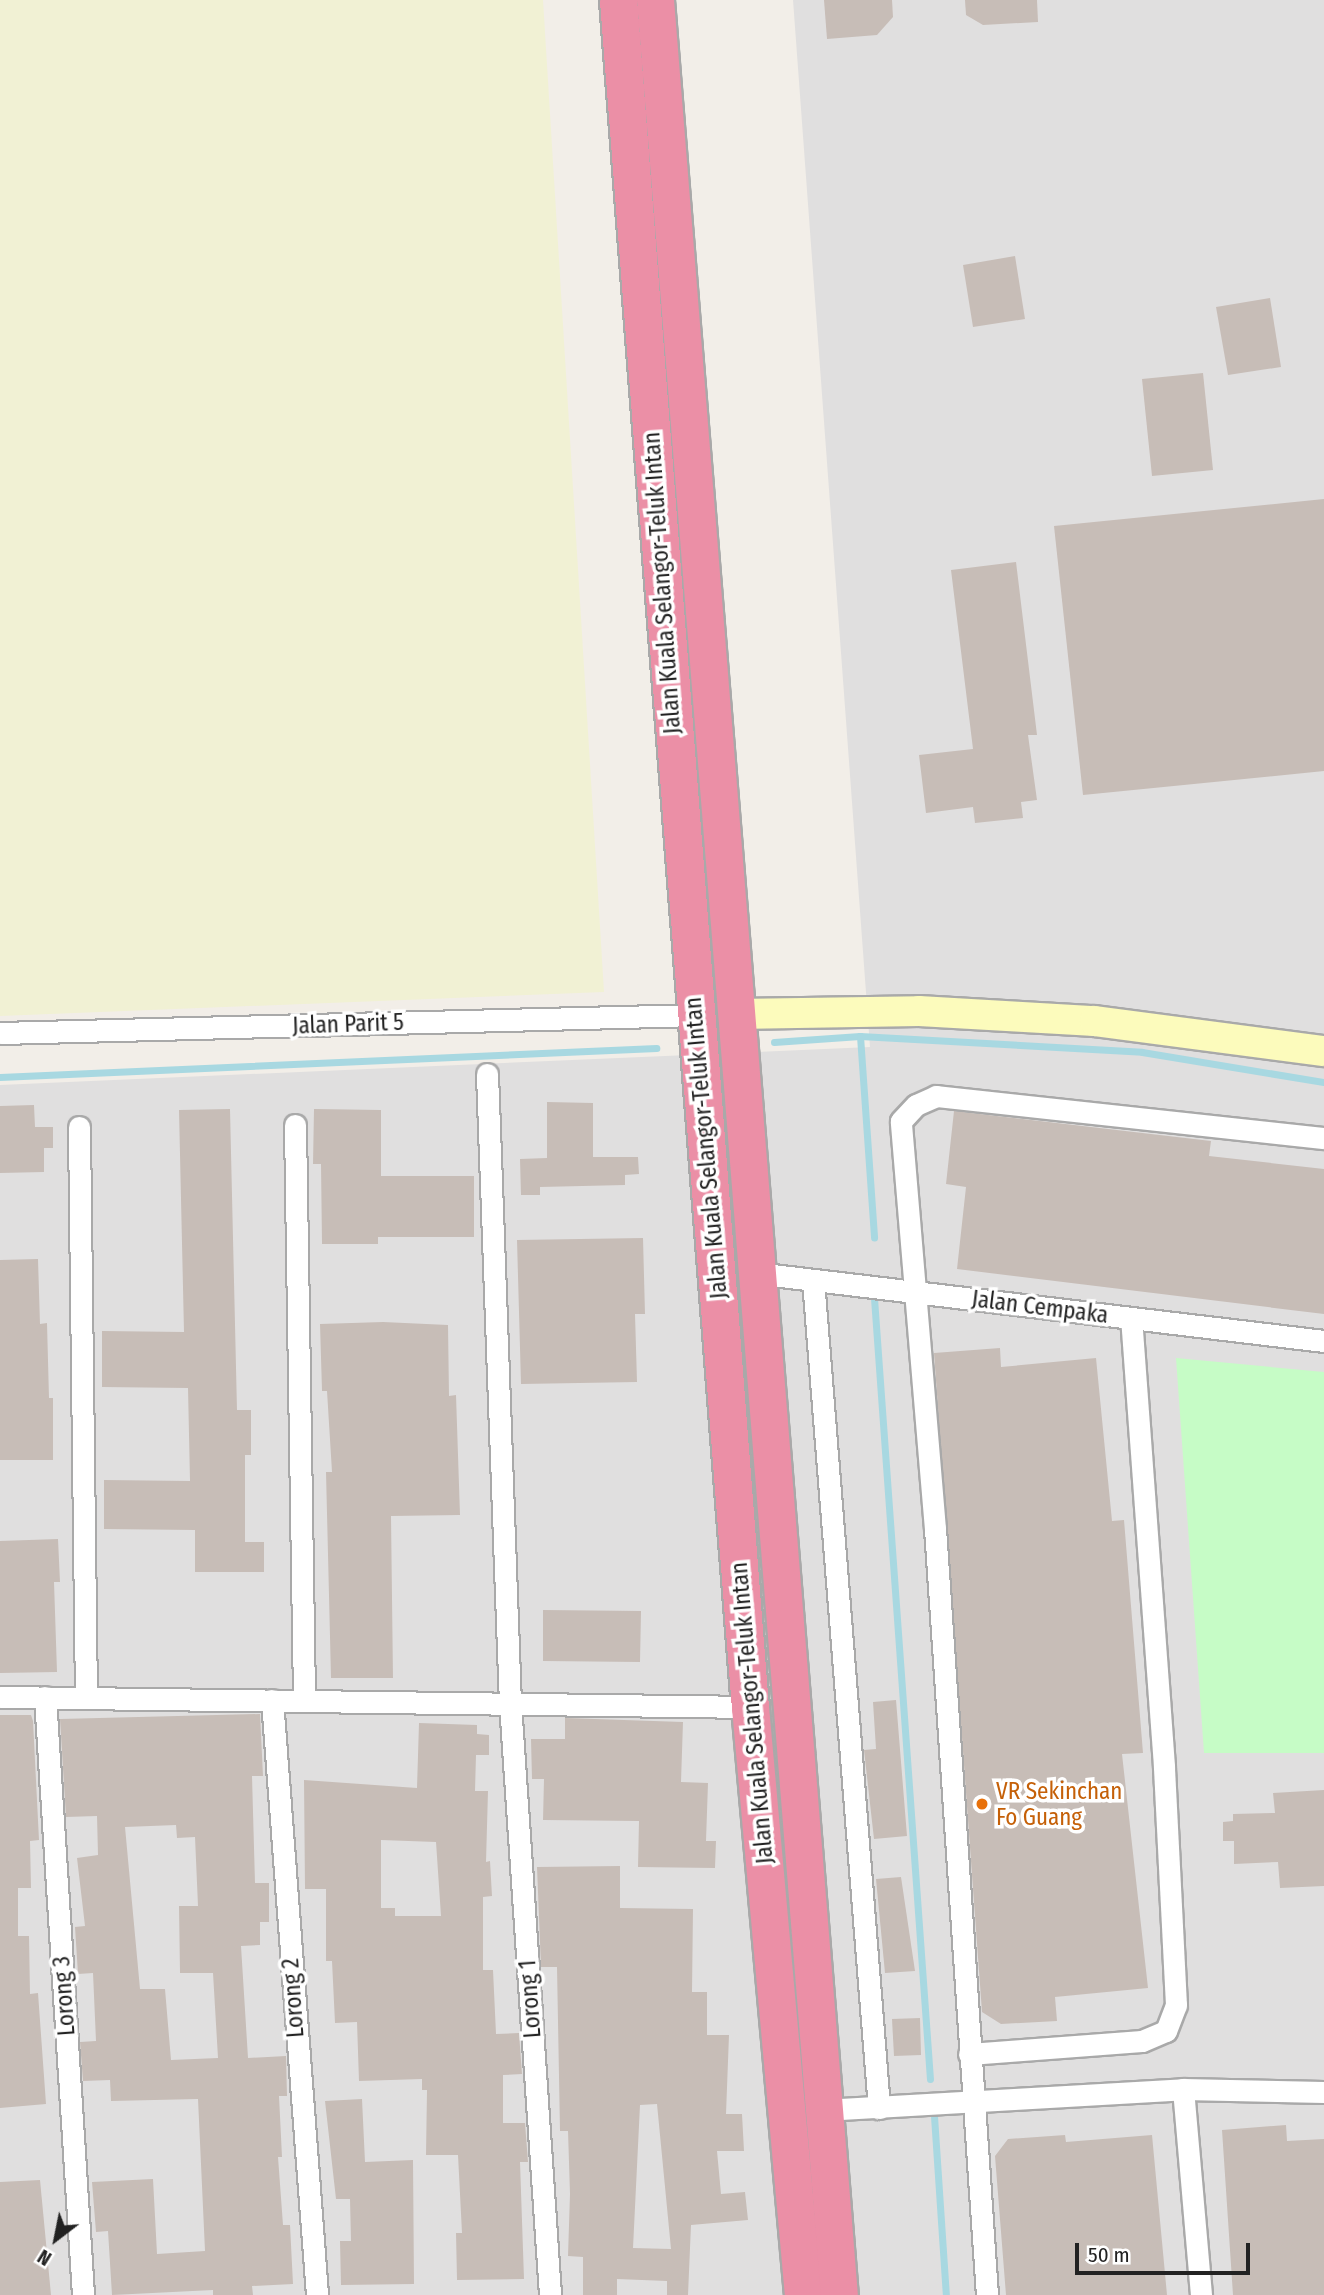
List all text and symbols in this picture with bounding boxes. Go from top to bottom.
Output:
street label: Jalan Kuala Selangor-Teluk Intan [638,431,686,735]
street label: Jalan Kuala Selangor-Teluk Intan [679,996,733,1300]
street label: Jalan Parit 5 [292,1008,404,1040]
street label: Jalan Cempaka [970,1285,1110,1329]
street label: Jalan Kuala Selangor-Teluk Intan [725,1561,779,1865]
place label: VR Sekinchan Fo Guang [996,1777,1122,1831]
marker: VR Sekinchan Fo Guang [974,1796,990,1812]
street label: Lorong 3 [47,1955,81,2037]
street label: Lorong 2 [276,1957,310,2039]
street label: Lorong 1 [513,1959,547,2039]
north arrow [21,2204,91,2274]
scale bar [1079,2228,1254,2272]
text: 50 m [1088,2242,1130,2268]
text: N [34,2244,56,2270]

